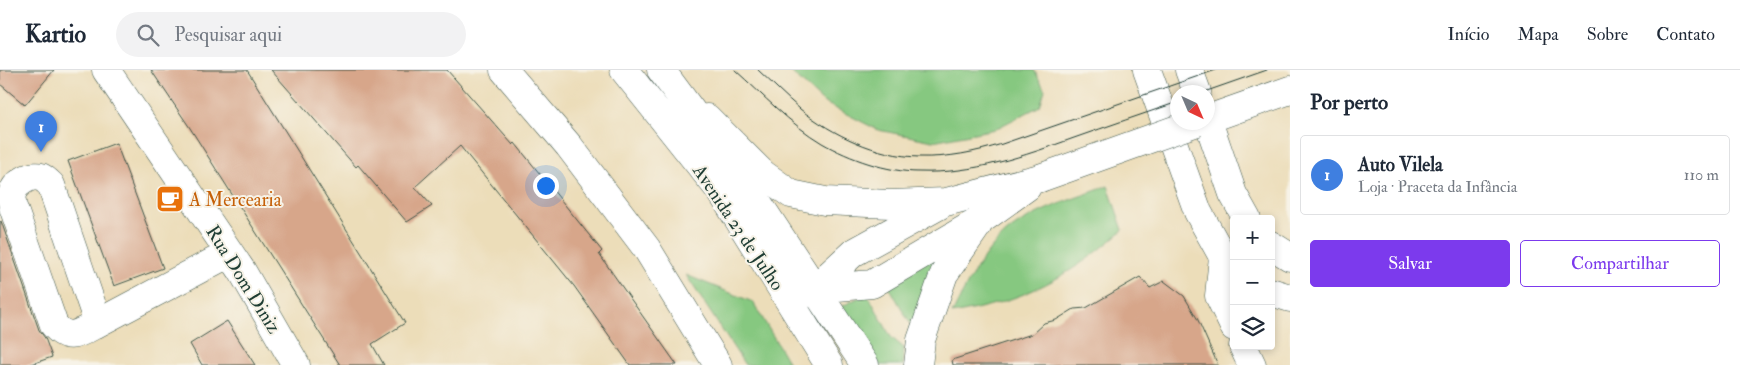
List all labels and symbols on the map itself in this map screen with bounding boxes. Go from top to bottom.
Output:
north arrow [1170,85,1215,130]
pin: 1 [25,111,57,152]
street label: Avenida 23 de Julho [687,159,789,295]
your location [533,173,559,199]
cafe icon: A Mercearia [155,184,185,214]
place label: A Mercearia [188,188,282,212]
street label: Rua Dom Diniz [200,221,286,338]

